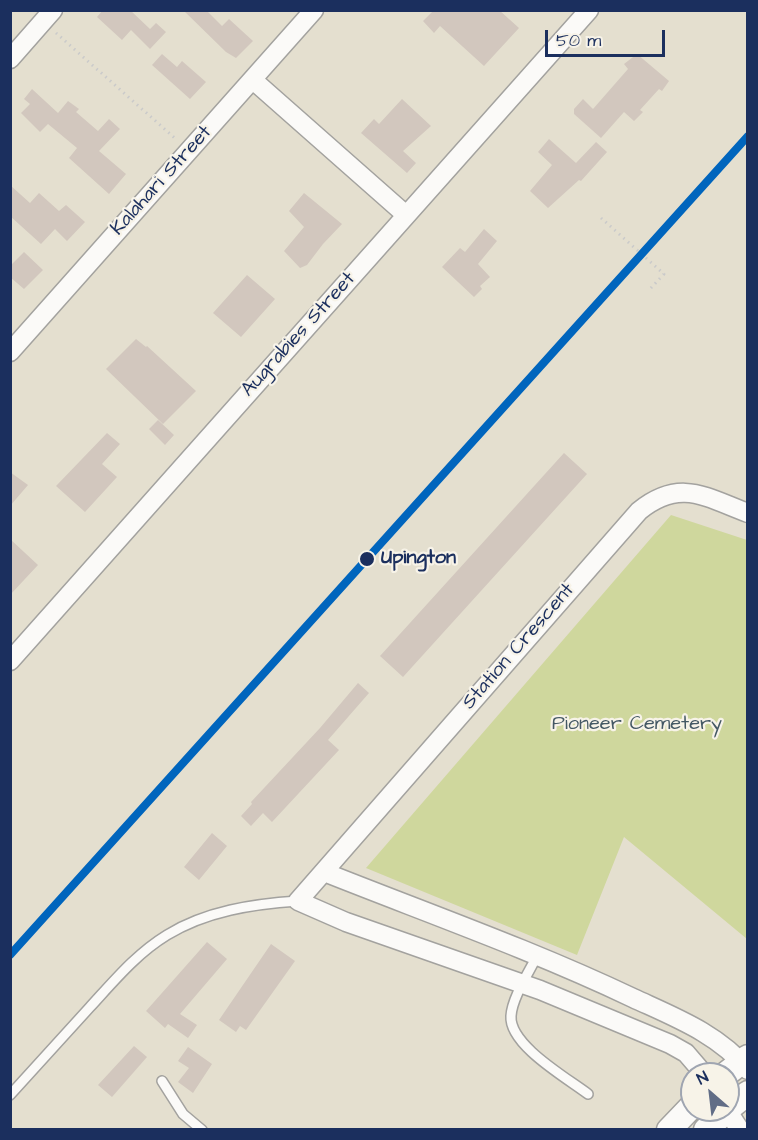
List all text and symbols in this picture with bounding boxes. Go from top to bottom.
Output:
scale bar [548,18,668,56]
text: 50 m [556,28,601,53]
street label: Kalahari Street [106,121,218,241]
street label: Augrabies Street [237,268,361,402]
place label: Upington [381,547,456,571]
marker: Upington [358,550,376,568]
street label: Station Crescent [458,579,580,715]
park label: Pioneer Cemetery [552,713,722,737]
north arrow [680,1062,740,1122]
text: N [693,1066,712,1090]

